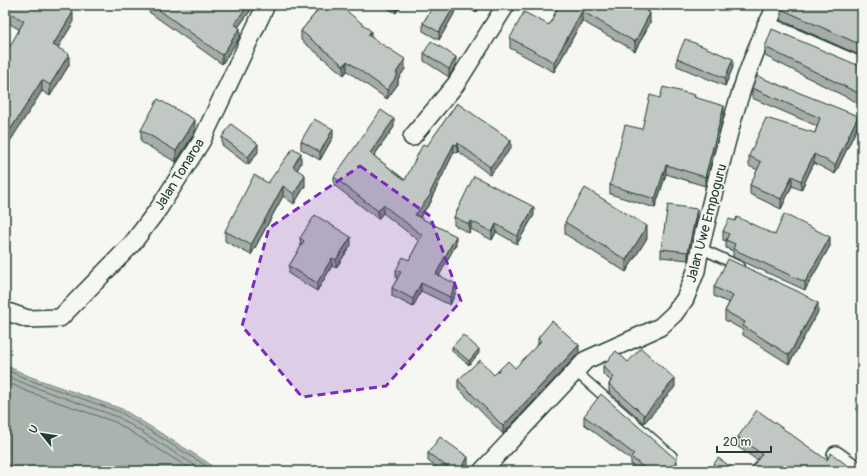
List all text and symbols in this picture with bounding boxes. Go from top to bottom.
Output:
street label: Jalan Tonaroa [151,135,208,213]
street label: Jalan Uwe Empoguru [682,162,731,284]
north arrow [22,414,62,454]
text: U [26,423,41,436]
scale bar [717,428,771,454]
text: 20 m [723,435,752,450]

